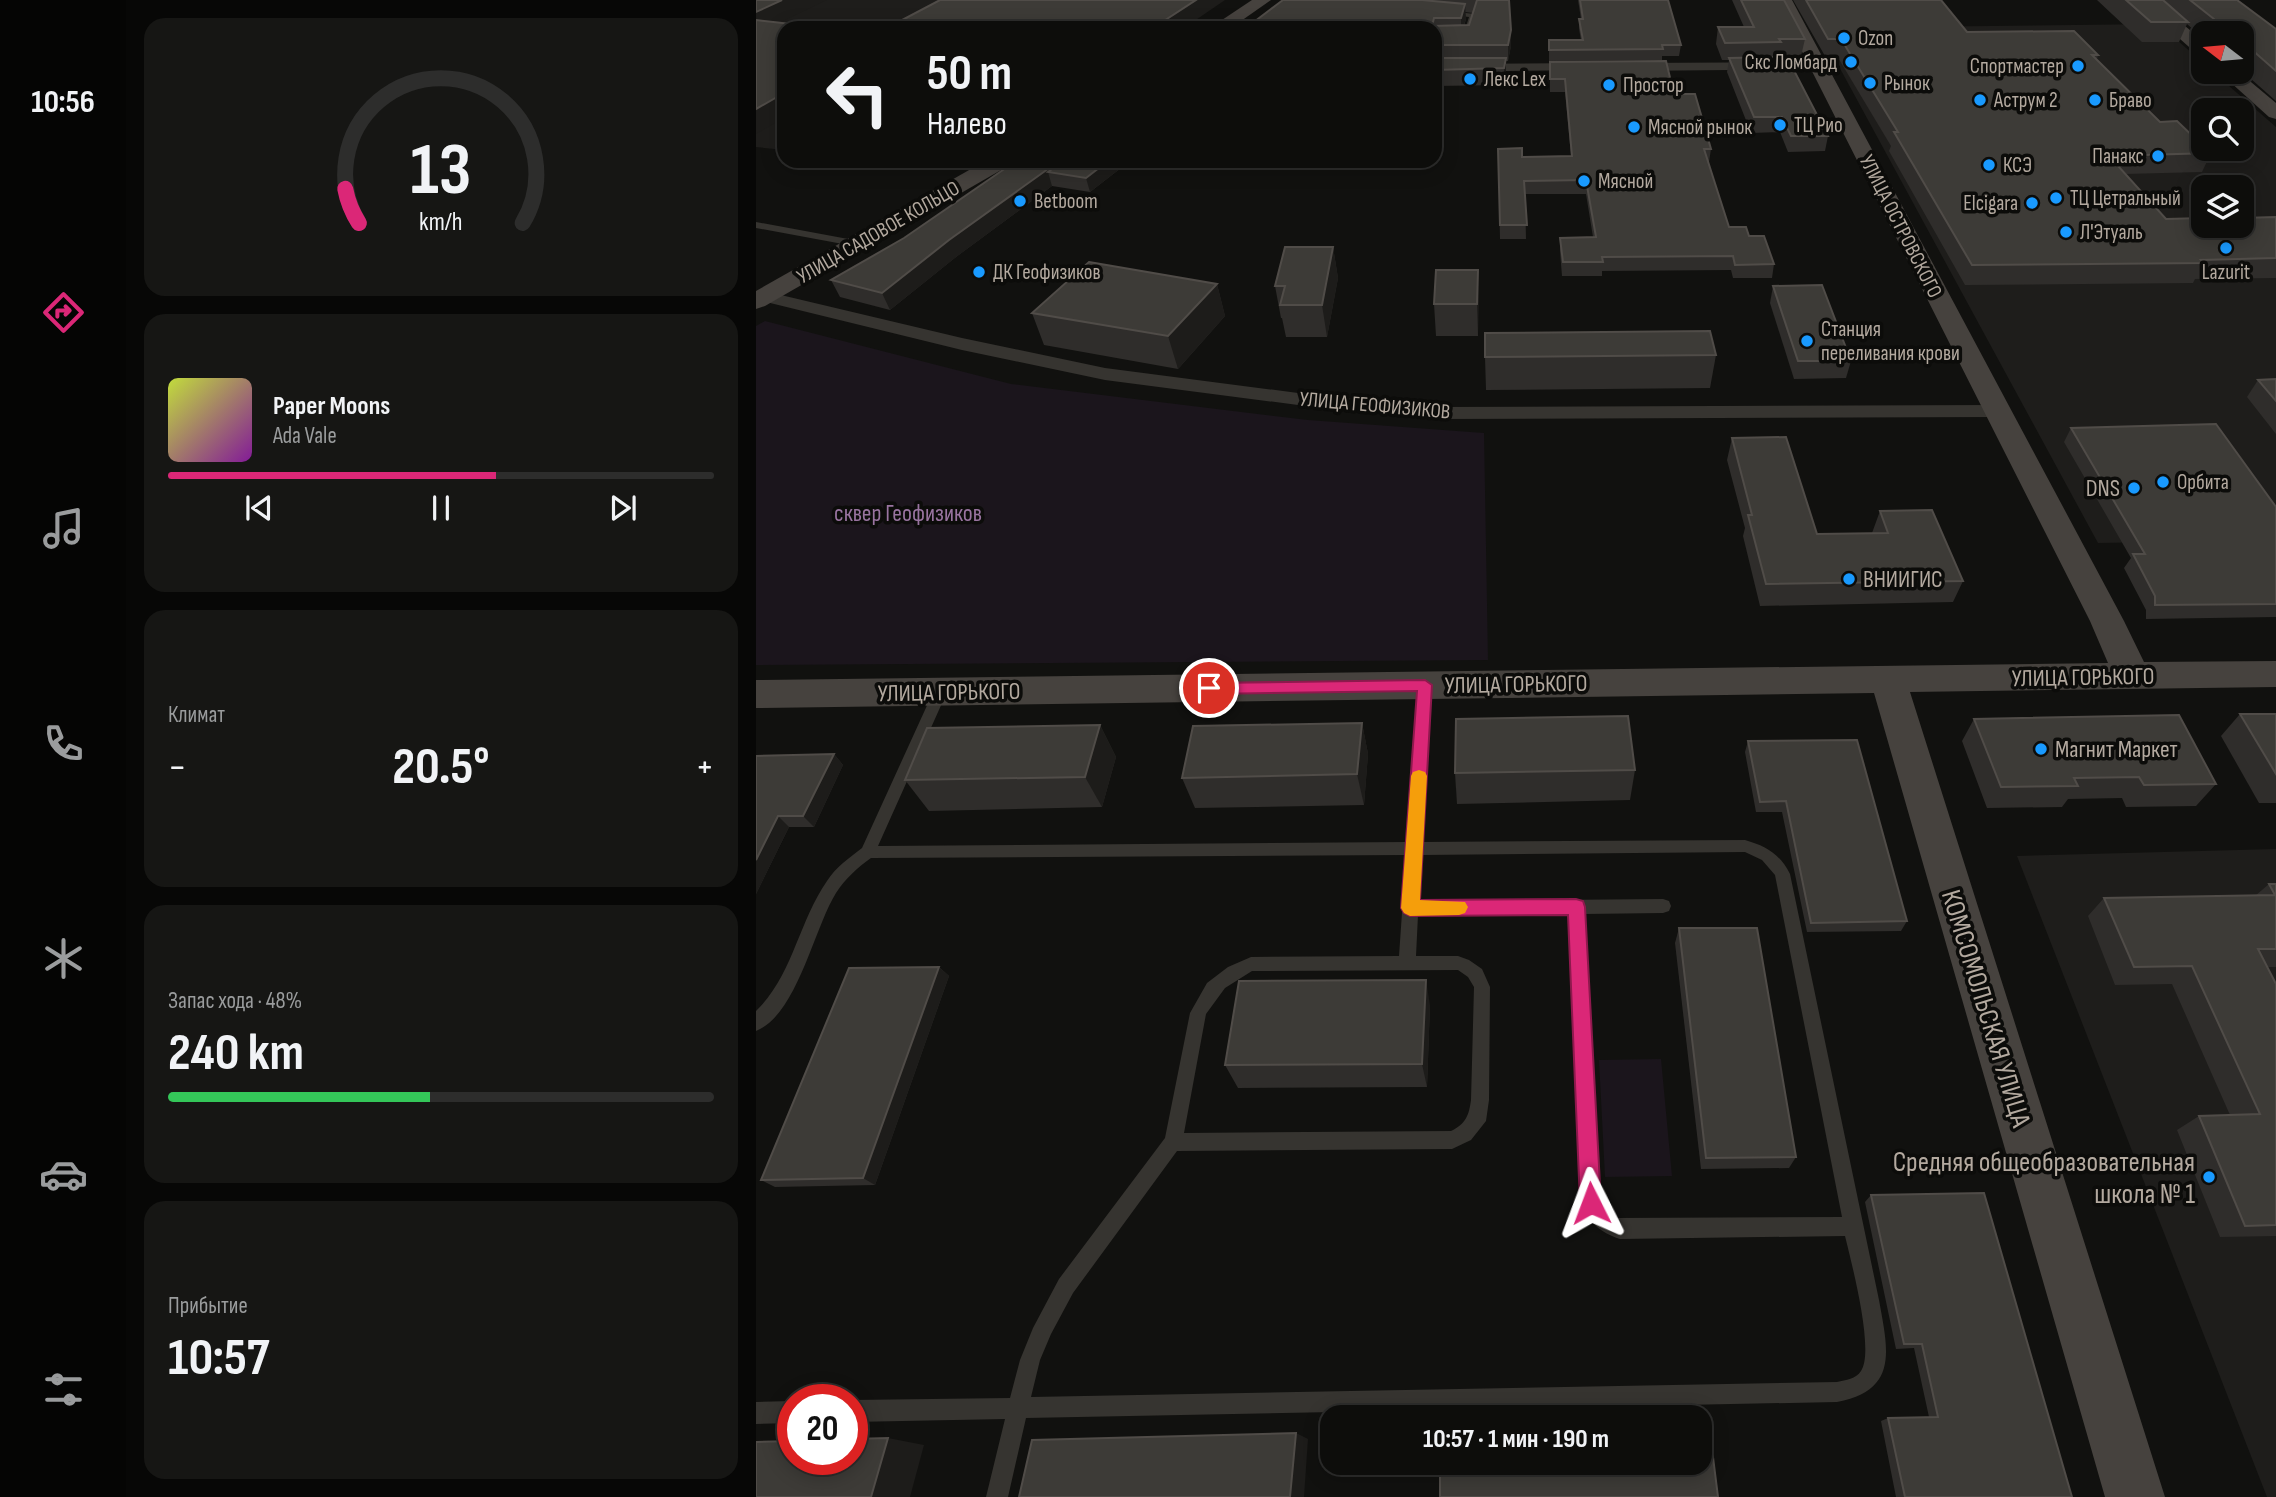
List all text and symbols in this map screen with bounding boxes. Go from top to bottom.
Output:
north arrow [2191,21,2254,84]
map controls [2191,21,2254,238]
place label: Ozon [1858,26,1893,51]
marker: Ozon [1836,30,1852,46]
text: 50 m [927,45,1012,104]
icon: left [812,49,903,140]
place label: Скс Ломбард [1745,50,1837,75]
marker: Скс Ломбард [1843,54,1859,70]
place label: Спортмастер [1970,54,2064,79]
marker: Спортмастер [2070,58,2086,74]
place label: Лекс Lex [1484,67,1546,92]
marker: Лекс Lex [1462,71,1478,87]
place label: Рынок [1884,71,1930,96]
place label: Простор [1623,73,1684,98]
marker: Рынок [1862,75,1878,91]
marker: Простор [1601,77,1617,93]
text: 10:56 [31,83,95,122]
place label: Аструм 2 [1993,88,2058,113]
place label: Браво [2109,88,2152,113]
marker: Аструм 2 [1972,92,1988,108]
marker: Браво [2087,92,2103,108]
button: search [2191,98,2254,161]
text: Налево [927,105,1007,144]
place label: ТЦ Рио [1794,113,1843,138]
place label: Мясной рынок [1648,115,1752,140]
marker: ТЦ Рио [1772,117,1788,133]
marker: Мясной рынок [1626,119,1642,135]
text: 13 [410,127,472,215]
place label: Панакс [2092,144,2144,169]
marker: Панакс [2150,148,2166,164]
street label: УЛИЦА ОСТРОВСКОГО [1854,151,1947,302]
place label: КСЭ [2003,153,2032,178]
marker: КСЭ [1981,157,1997,173]
place label: Мясной [1598,169,1653,194]
marker: Мясной [1576,173,1592,189]
button: layers [2191,175,2254,238]
street label: УЛИЦА САДОВОЕ КОЛЬЦО [793,176,964,289]
place label: ТЦ Цетральный [2070,186,2181,211]
place label: Betboom [1034,189,1098,214]
marker: ТЦ Цетральный [2048,190,2064,206]
place label: Elcigara [1963,191,2018,216]
marker: Betboom [1012,193,1028,209]
marker: Elcigara [2024,195,2040,211]
text: km/h [419,207,463,238]
place label: Л'Этуаль [2080,220,2143,245]
marker: Л'Этуаль [2058,224,2074,240]
marker: Lazurit [2218,240,2234,256]
place label: ДК Геофизиков [993,260,1101,285]
place label: Lazurit [2202,260,2250,285]
marker: ДК Геофизиков [971,264,987,280]
icon: directions [39,288,88,337]
place label: Станция переливания крови [1821,317,1960,366]
marker: Станция переливания крови [1799,333,1815,349]
street label: УЛИЦА ГЕОФИЗИКОВ [1299,386,1451,425]
text: Paper Moons [273,391,390,422]
text: Ada Vale [273,422,337,450]
place label: Орбита [2177,470,2229,495]
place label: DNS [2086,474,2120,503]
marker: Орбита [2155,474,2171,490]
marker: DNS [2126,480,2142,496]
icon: previous [240,489,278,527]
icon: pause [422,489,460,527]
icon: next [604,489,642,527]
park label: cквер Геофизиков [834,499,982,528]
icon: music [39,504,88,553]
place label: ВНИИГИС [1863,565,1943,594]
marker: ВНИИГИС [1841,571,1857,587]
pin [1179,658,1239,718]
street label: УЛИЦА ГОРЬКОГО [2011,662,2155,693]
icon: arrive [1190,669,1228,707]
street label: УЛИЦА ГОРЬКОГО [1444,669,1588,700]
street label: УЛИЦА ГОРЬКОГО [877,677,1021,708]
text: Климат [168,701,225,729]
icon: phone [39,719,88,768]
place label: Магнит Маркет [2055,735,2178,764]
text: 20.5° [392,736,490,799]
marker: Магнит Маркет [2033,741,2049,757]
text: − [168,745,187,790]
text: + [695,745,714,790]
street label: КОМСОМОЛЬСКАЯ УЛИЦА [1934,886,2038,1132]
icon: climate [39,934,88,983]
text: Запас хода · 48% [168,987,302,1015]
text: 240 km [168,1022,304,1085]
place label: Средняя общеобразовательная школа № 1 [1893,1146,2195,1211]
icon: car [39,1150,88,1199]
position arrow [1554,1166,1628,1240]
marker: Средняя общеобразовательная школа № 1 [2201,1169,2217,1185]
text: Прибытие [168,1292,248,1320]
text: 10:57 [168,1327,269,1390]
icon: filters [39,1365,88,1414]
speed limit sign: 20 [777,1384,868,1475]
text: 10:57 · 1 мин · 190 m [1423,1424,1609,1455]

